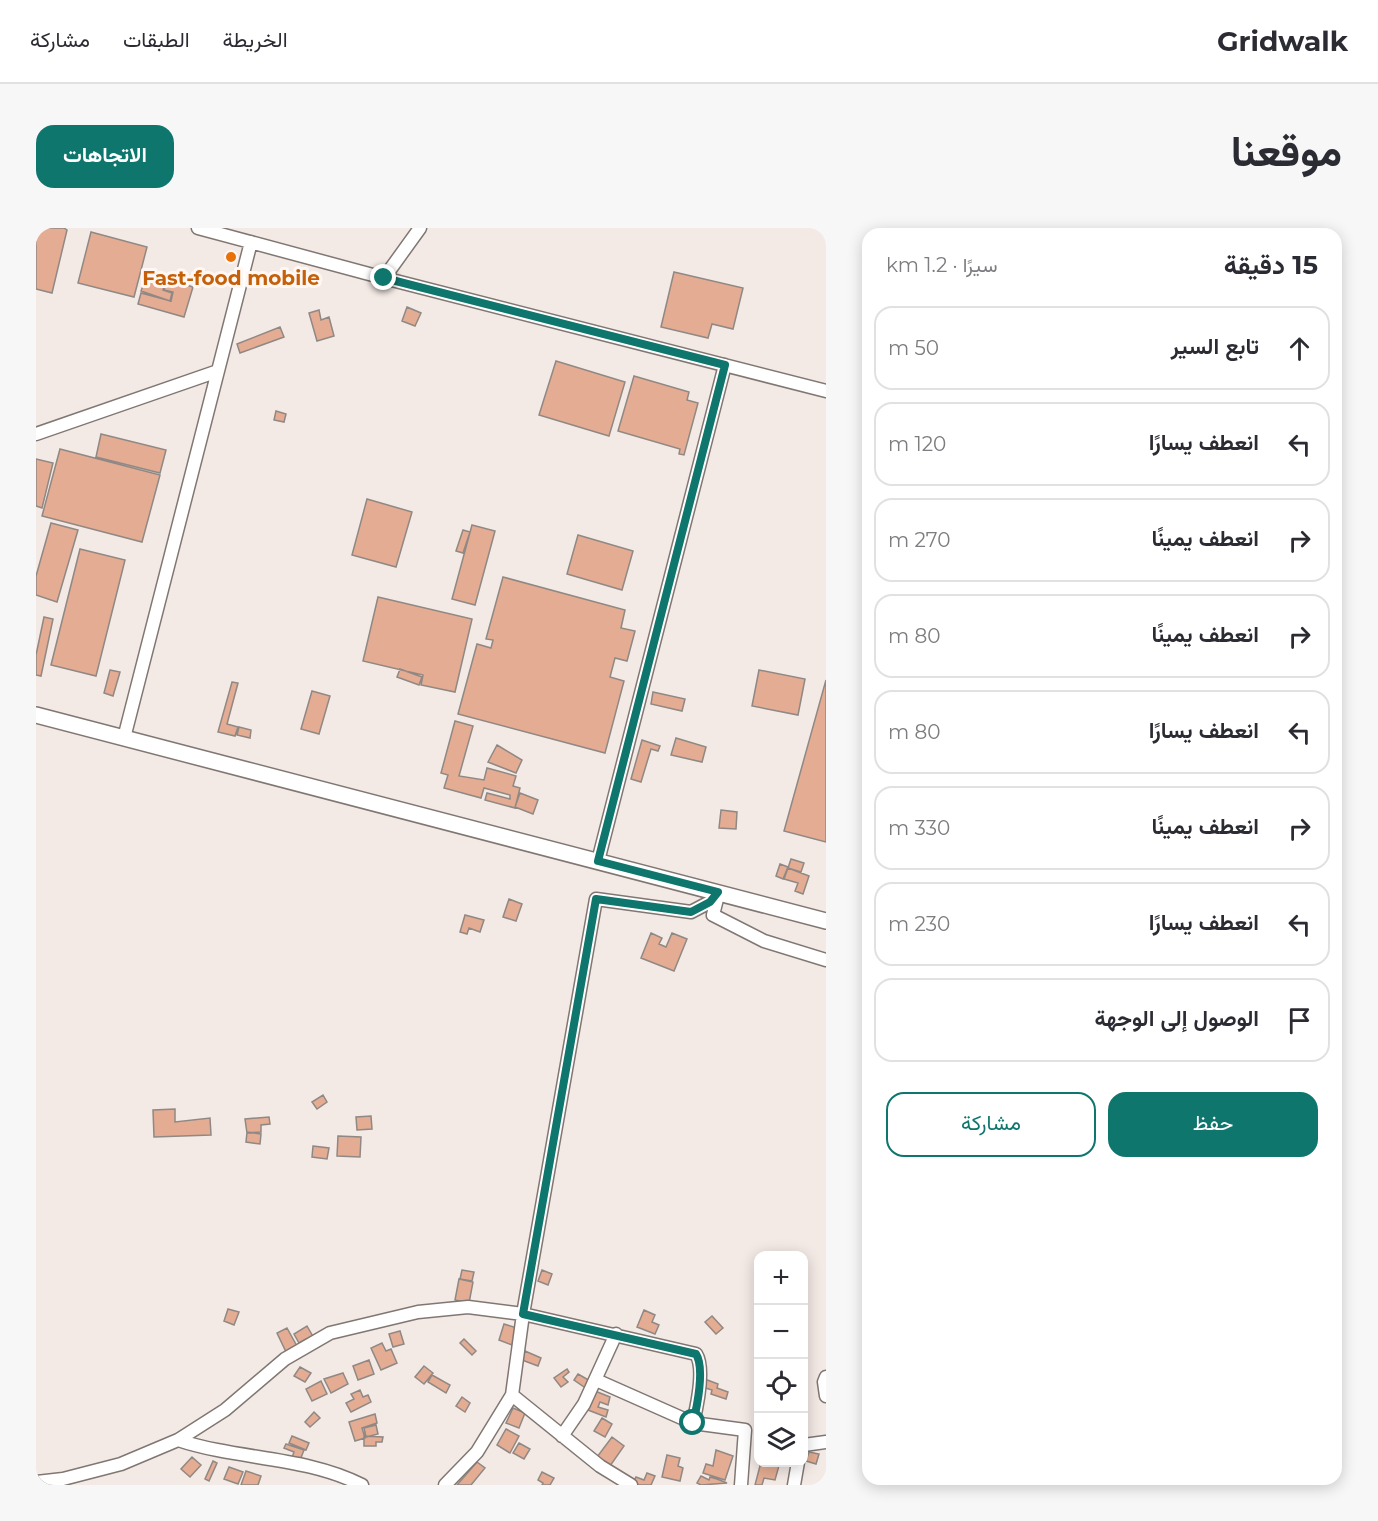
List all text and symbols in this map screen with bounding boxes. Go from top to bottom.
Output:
text: Gridwalk [1217,24,1348,58]
text: مشاركة [30,27,90,52]
text: الطبقات [123,27,190,52]
text: الخريطة [223,27,288,52]
button: الاتجاهات [36,125,174,188]
text: موقعنا [1231,125,1342,177]
text: 15 دقيقة [1224,249,1318,281]
marker: Fast-food mobile [224,250,238,264]
text: سيرًا · 1.2 km [886,253,998,277]
route end [370,264,396,290]
place label: Fast-food mobile [142,266,320,290]
icon: ahead [1283,332,1316,365]
text: تابع السير [1171,333,1259,360]
text: 50 m [888,336,939,360]
icon: left [1283,428,1316,461]
text: انعطف يسارًا [1149,429,1259,456]
text: 120 m [888,432,946,456]
icon: right [1283,524,1316,557]
text: انعطف يمينًا [1151,525,1259,552]
text: 270 m [888,528,950,552]
icon: right [1283,620,1316,653]
text: انعطف يمينًا [1151,621,1259,648]
text: 80 m [888,624,940,648]
icon: left [1283,716,1316,749]
text: انعطف يسارًا [1149,717,1259,744]
text: 80 m [888,720,940,744]
icon: right [1283,812,1316,845]
text: انعطف يمينًا [1151,813,1259,840]
text: 330 m [888,816,950,840]
icon: left [1283,908,1316,941]
text: انعطف يسارًا [1149,909,1259,936]
text: 230 m [888,912,950,936]
icon: arrive [1283,1004,1316,1037]
text: الوصول إلى الوجهة [1094,1005,1259,1032]
button: مشاركة [886,1092,1096,1157]
button: حفظ [1108,1092,1318,1157]
map controls [754,1251,808,1467]
button: + [754,1251,808,1305]
button: − [754,1305,808,1359]
button: locate [754,1359,808,1413]
route start [679,1409,705,1435]
button: layers [754,1413,808,1467]

